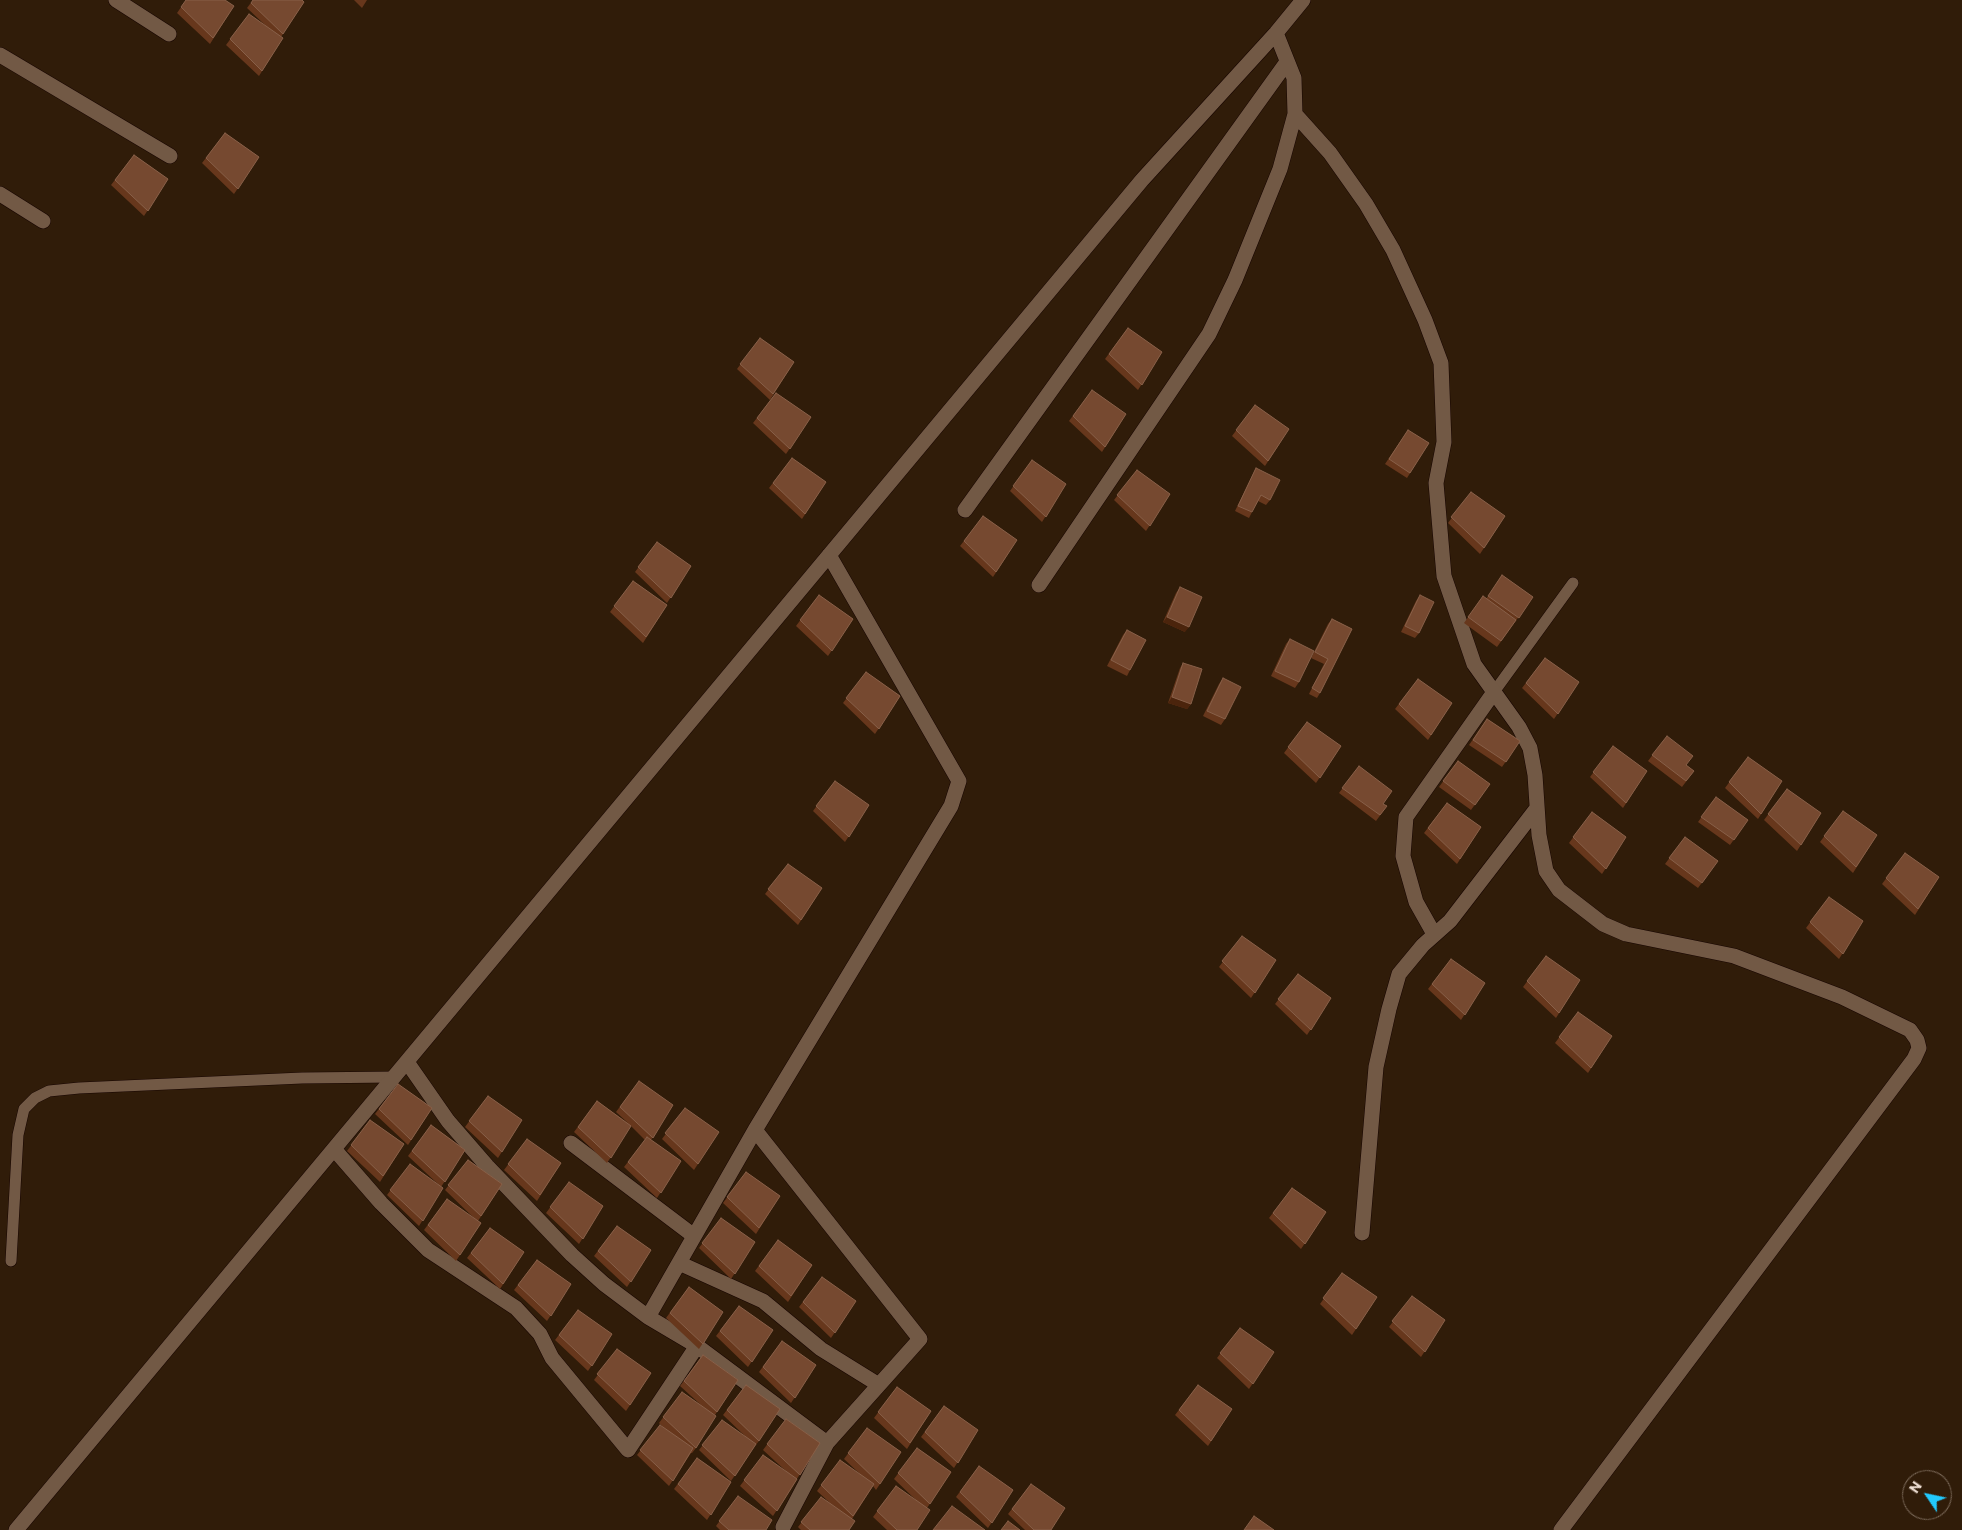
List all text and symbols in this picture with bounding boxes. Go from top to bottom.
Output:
north arrow [1902,1470,1952,1520]
text: N [1905,1478,1925,1496]

